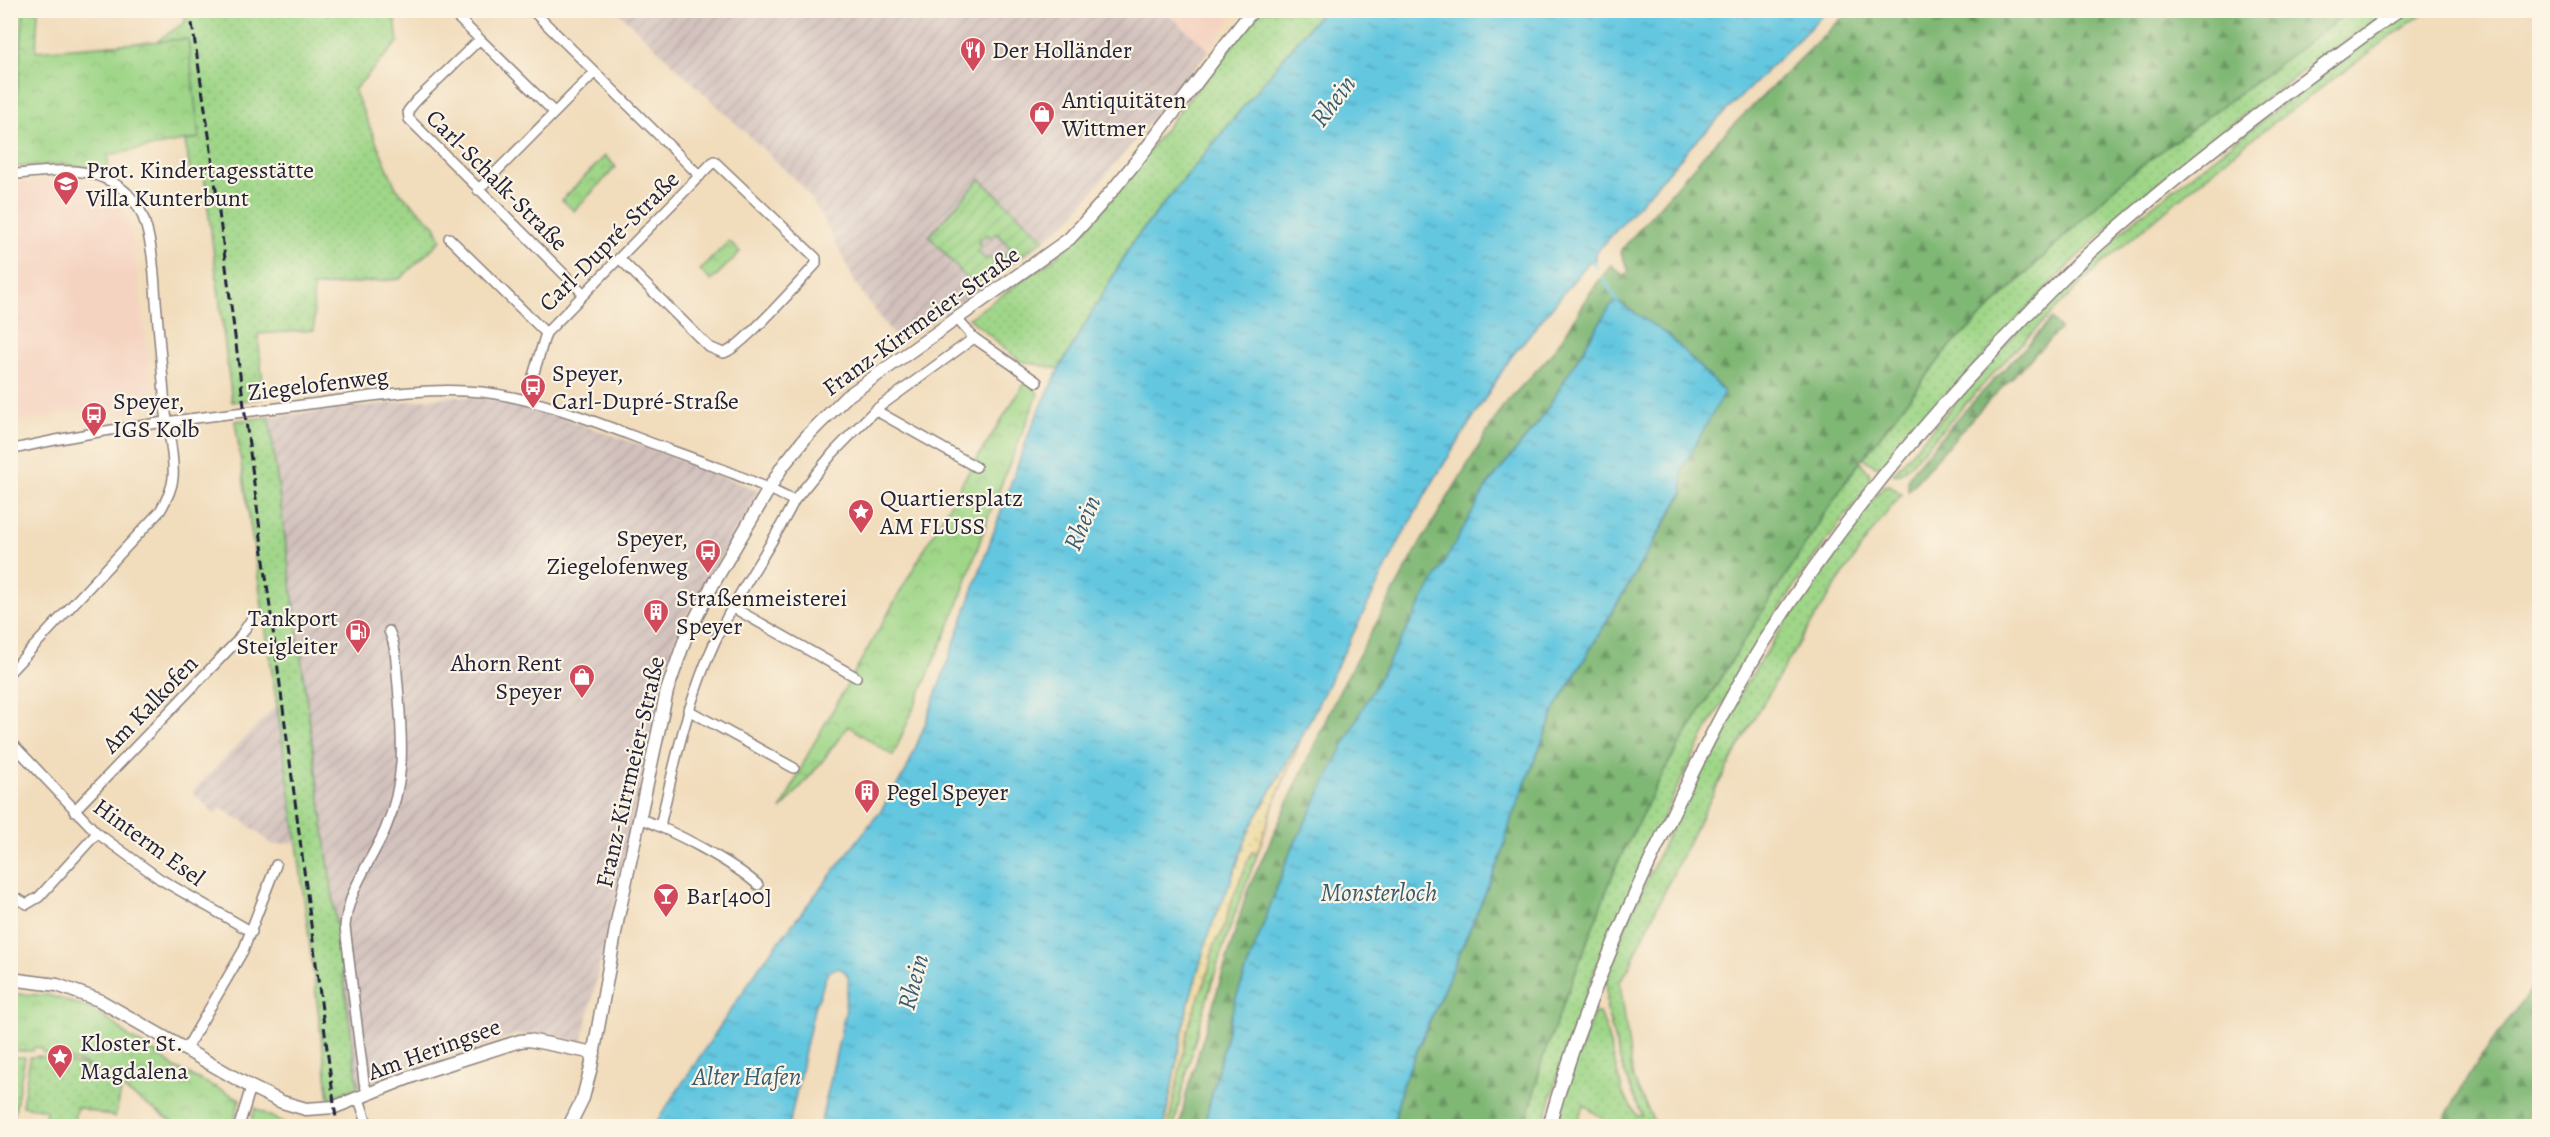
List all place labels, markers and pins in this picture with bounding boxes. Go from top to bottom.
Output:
place label: Der Holländer [992,34,1132,66]
restaurant icon: Der Holländer [958,35,988,73]
place label: Antiquitäten Wittmer [1061,84,1186,144]
shop icon: Antiquitäten Wittmer [1027,99,1057,137]
place label: Prot. Kindertagesstätte Villa Kunterbunt [85,154,314,214]
school or university icon: Prot. Kindertagesstätte Villa Kunterbunt [51,169,81,207]
place label: Speyer, Carl-Dupré-Straße [552,357,739,417]
bus stop icon: Speyer, Carl-Dupré-Straße [518,372,548,410]
place label: Speyer, IGS Kolb [113,385,200,445]
bus stop icon: Speyer, IGS Kolb [79,400,109,438]
place label: Quartiersplatz AM FLUSS [879,482,1023,542]
place icon: Quartiersplatz AM FLUSS [846,497,876,535]
place label: Speyer, Ziegelofenweg [546,522,688,582]
bus stop icon: Speyer, Ziegelofenweg [693,537,723,575]
place label: Straßenmeisterei Speyer [676,582,847,642]
building icon: Straßenmeisterei Speyer [641,597,671,635]
place label: Tankport Steigleiter [237,602,338,662]
fuel station icon: Tankport Steigleiter [343,617,373,655]
place label: Ahorn Rent Speyer [450,647,562,707]
shop icon: Ahorn Rent Speyer [567,662,597,700]
place label: Pegel Speyer [886,776,1008,808]
building icon: Pegel Speyer [852,777,882,815]
place label: Bar[400] [686,880,772,912]
bar icon: Bar[400] [651,881,681,919]
place label: Kloster St. Magdalena [80,1027,189,1087]
place icon: Kloster St. Magdalena [45,1042,75,1080]

